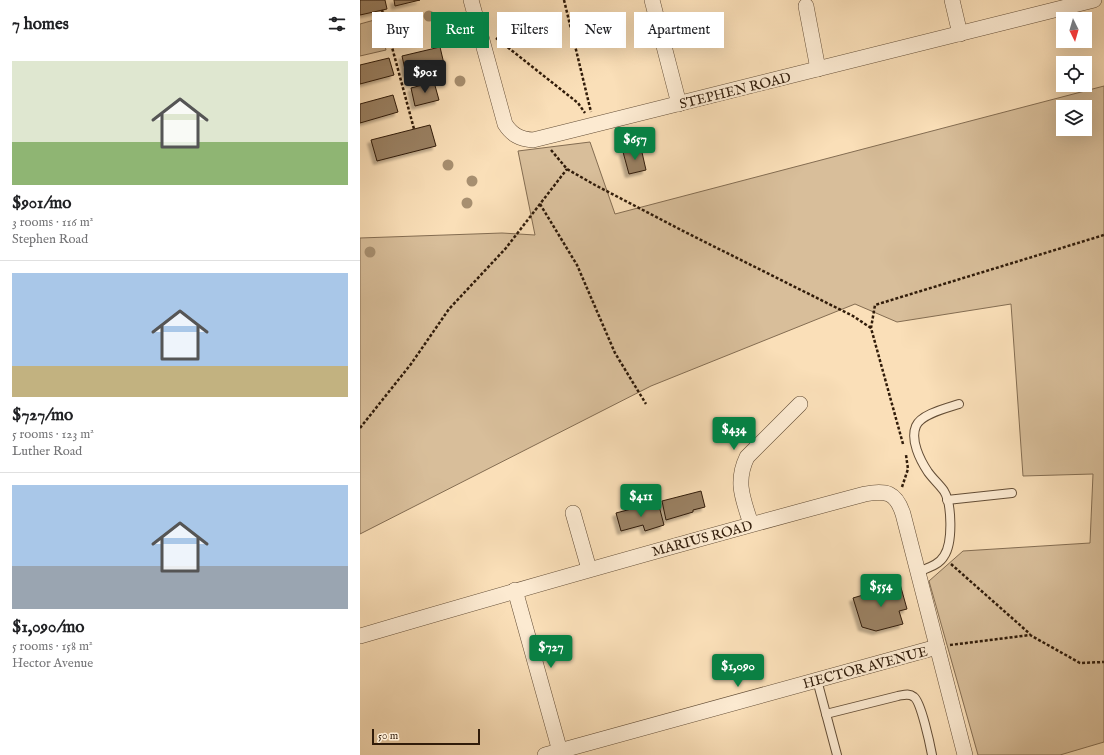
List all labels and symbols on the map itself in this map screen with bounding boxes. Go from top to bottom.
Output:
north arrow [1056,12,1092,48]
pin: $901 [401,60,449,94]
street label: STEPHEN ROAD [678,68,793,114]
pin: $657 [611,127,659,161]
pin: $434 [710,417,758,451]
pin: $411 [617,484,665,518]
street label: MARIUS ROAD [650,517,755,561]
pin: $554 [857,574,905,608]
pin: $727 [527,635,575,669]
street label: HECTOR AVENUE [801,643,930,693]
pin: $1,090 [705,654,771,688]
scale bar [372,727,480,746]

